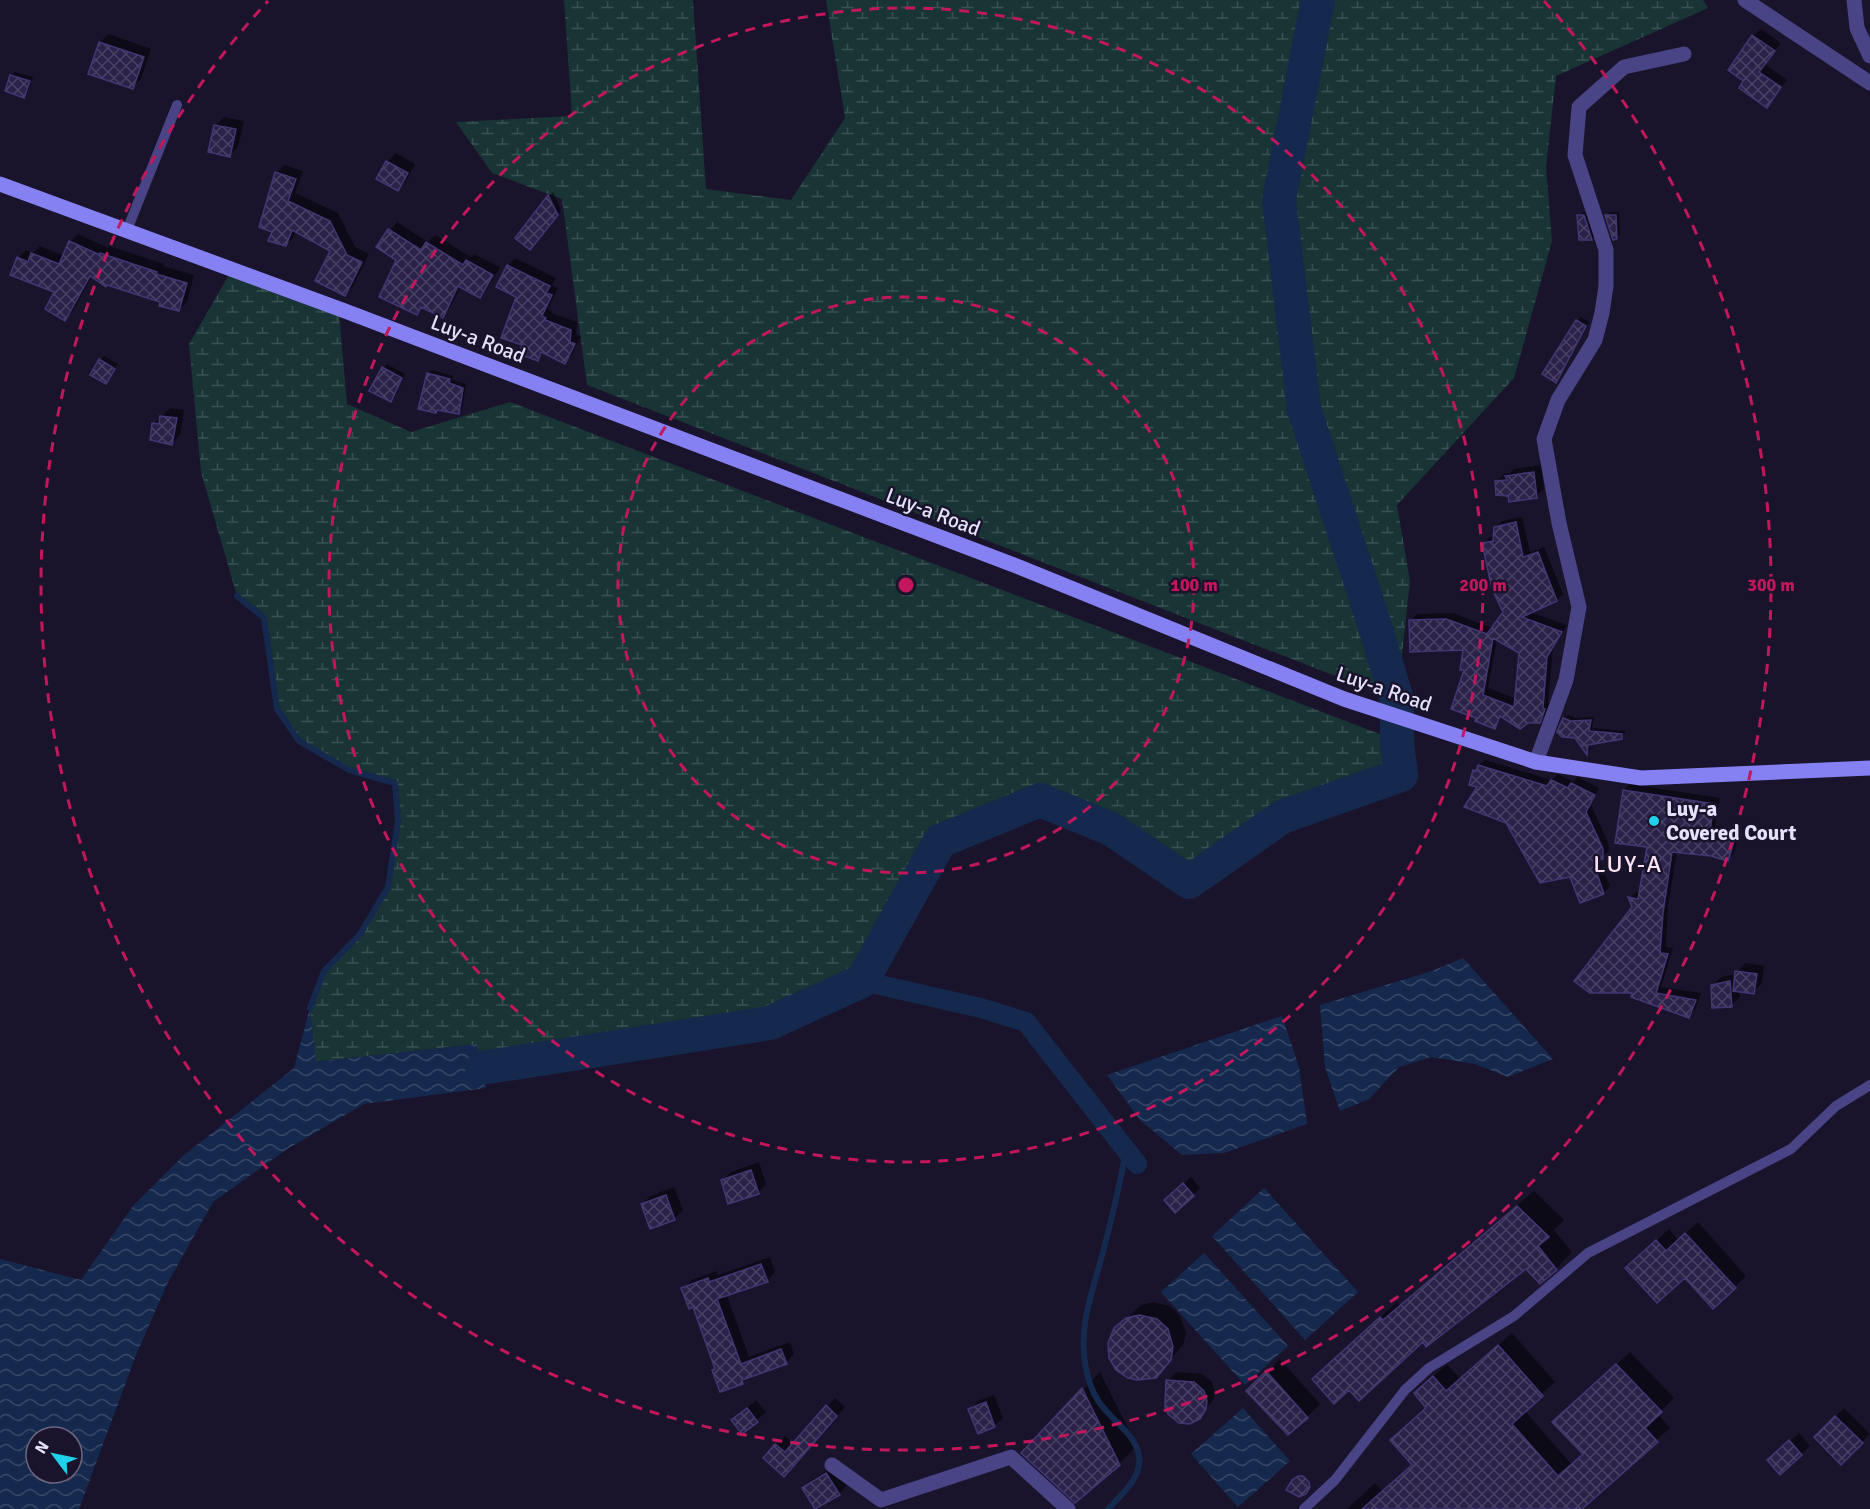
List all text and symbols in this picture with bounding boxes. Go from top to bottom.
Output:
street label: Luy-a Road [427,309,529,369]
street label: Luy-a Road [882,482,984,542]
text: 100 m [1170,574,1218,596]
text: 200 m [1459,574,1507,596]
text: 300 m [1747,574,1795,596]
centre of rings [896,575,916,595]
street label: Luy-a Road [1333,661,1435,717]
place label: Luy-a Covered Court [1666,796,1796,846]
marker: Luy-a Covered Court [1647,814,1661,828]
district label: LUY-A [1593,849,1663,879]
north arrow [24,1425,84,1485]
text: N [31,1438,54,1458]

